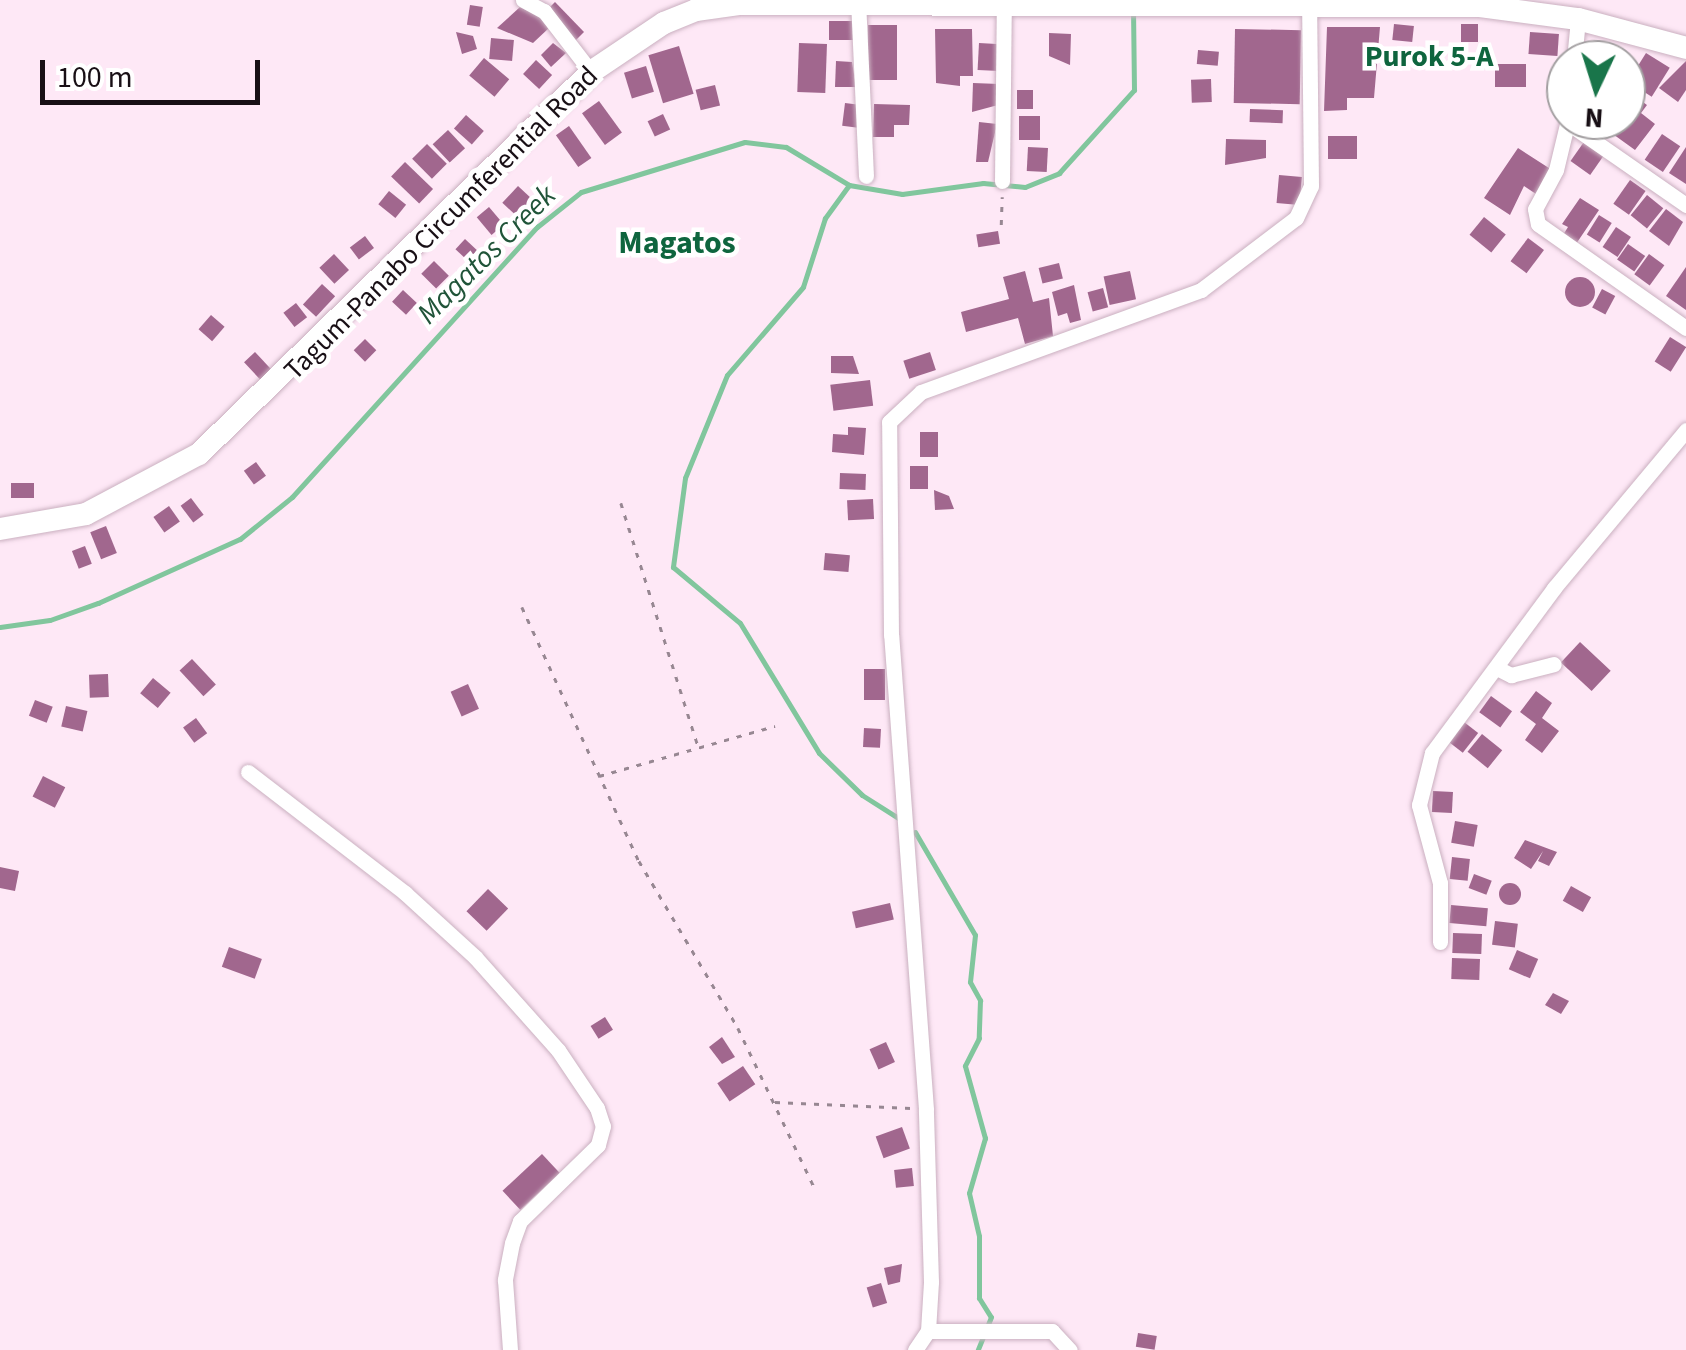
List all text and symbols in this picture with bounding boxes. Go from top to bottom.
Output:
district label: Purok 5-A [1365,39,1493,75]
scale bar [45,40,265,102]
north arrow [1546,40,1646,140]
text: 100 m [57,56,133,99]
street label: Tagum-Panabo Circumferential Road [277,59,605,387]
text: N [1583,97,1605,139]
water label: Magatos Creek [410,178,564,332]
district label: Magatos [618,224,736,262]

